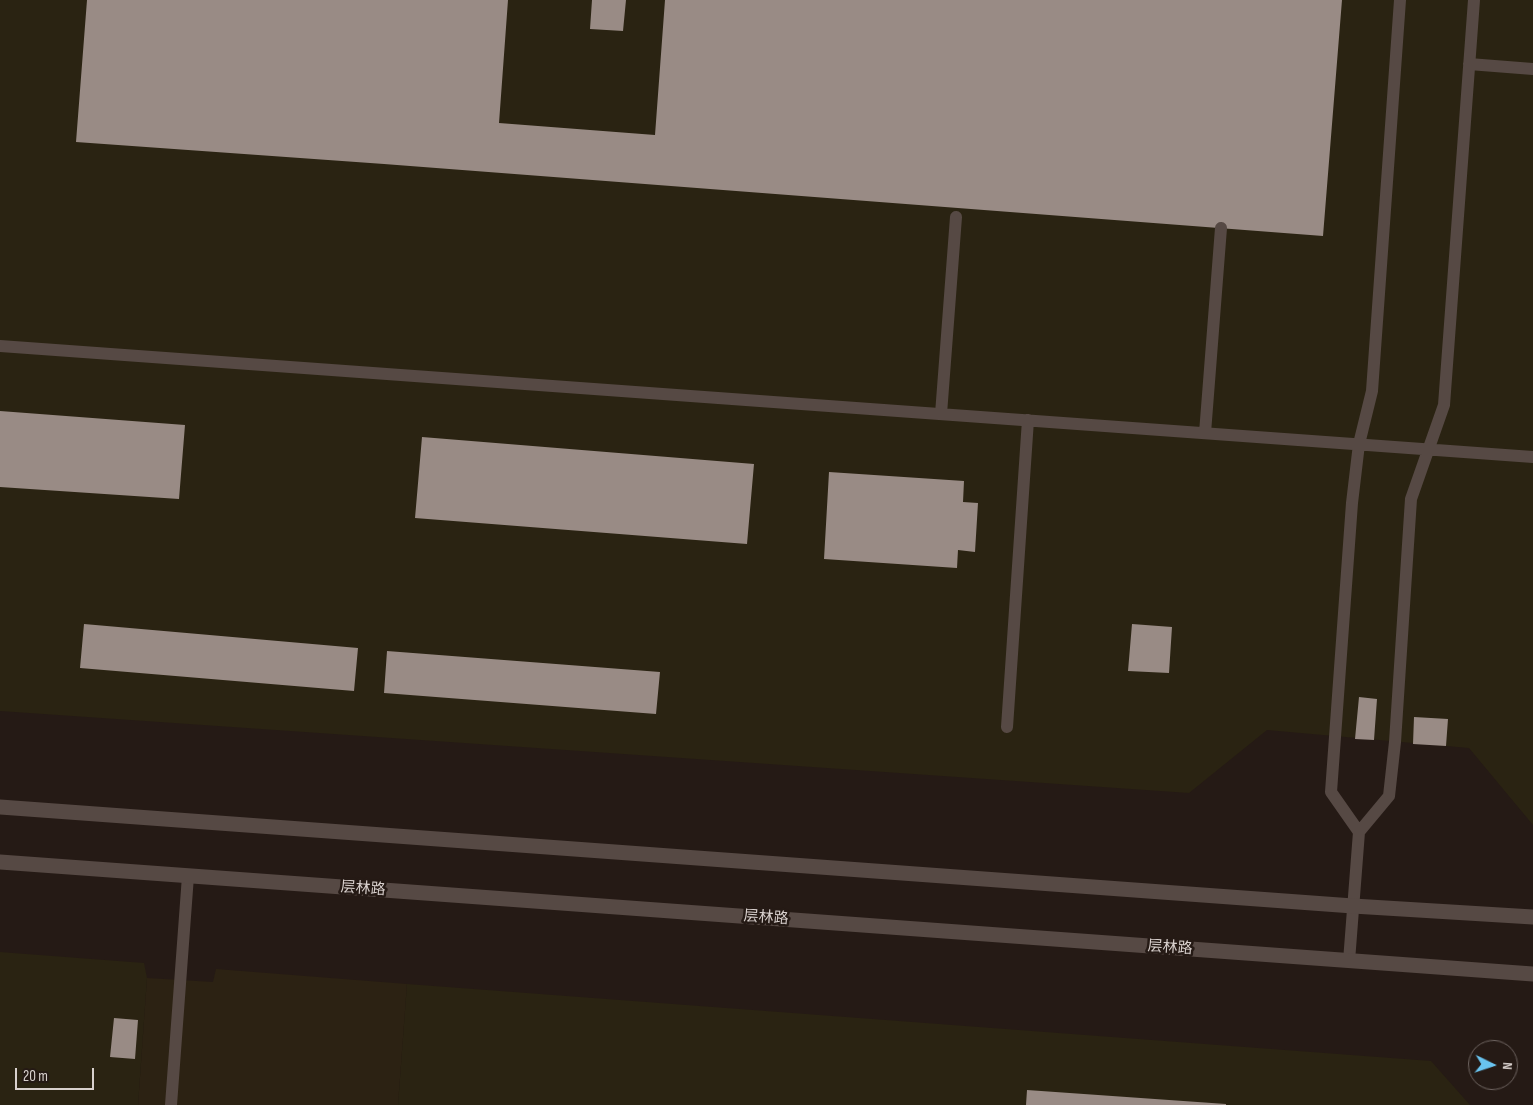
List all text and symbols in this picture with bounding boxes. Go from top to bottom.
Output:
street label: 层林路 [340,878,386,900]
street label: 层林路 [743,907,789,929]
street label: 层林路 [1147,937,1193,959]
north arrow [1468,1040,1518,1090]
scale bar [18,1058,96,1090]
text: N [1499,1062,1516,1070]
text: 20 m [23,1067,48,1086]

